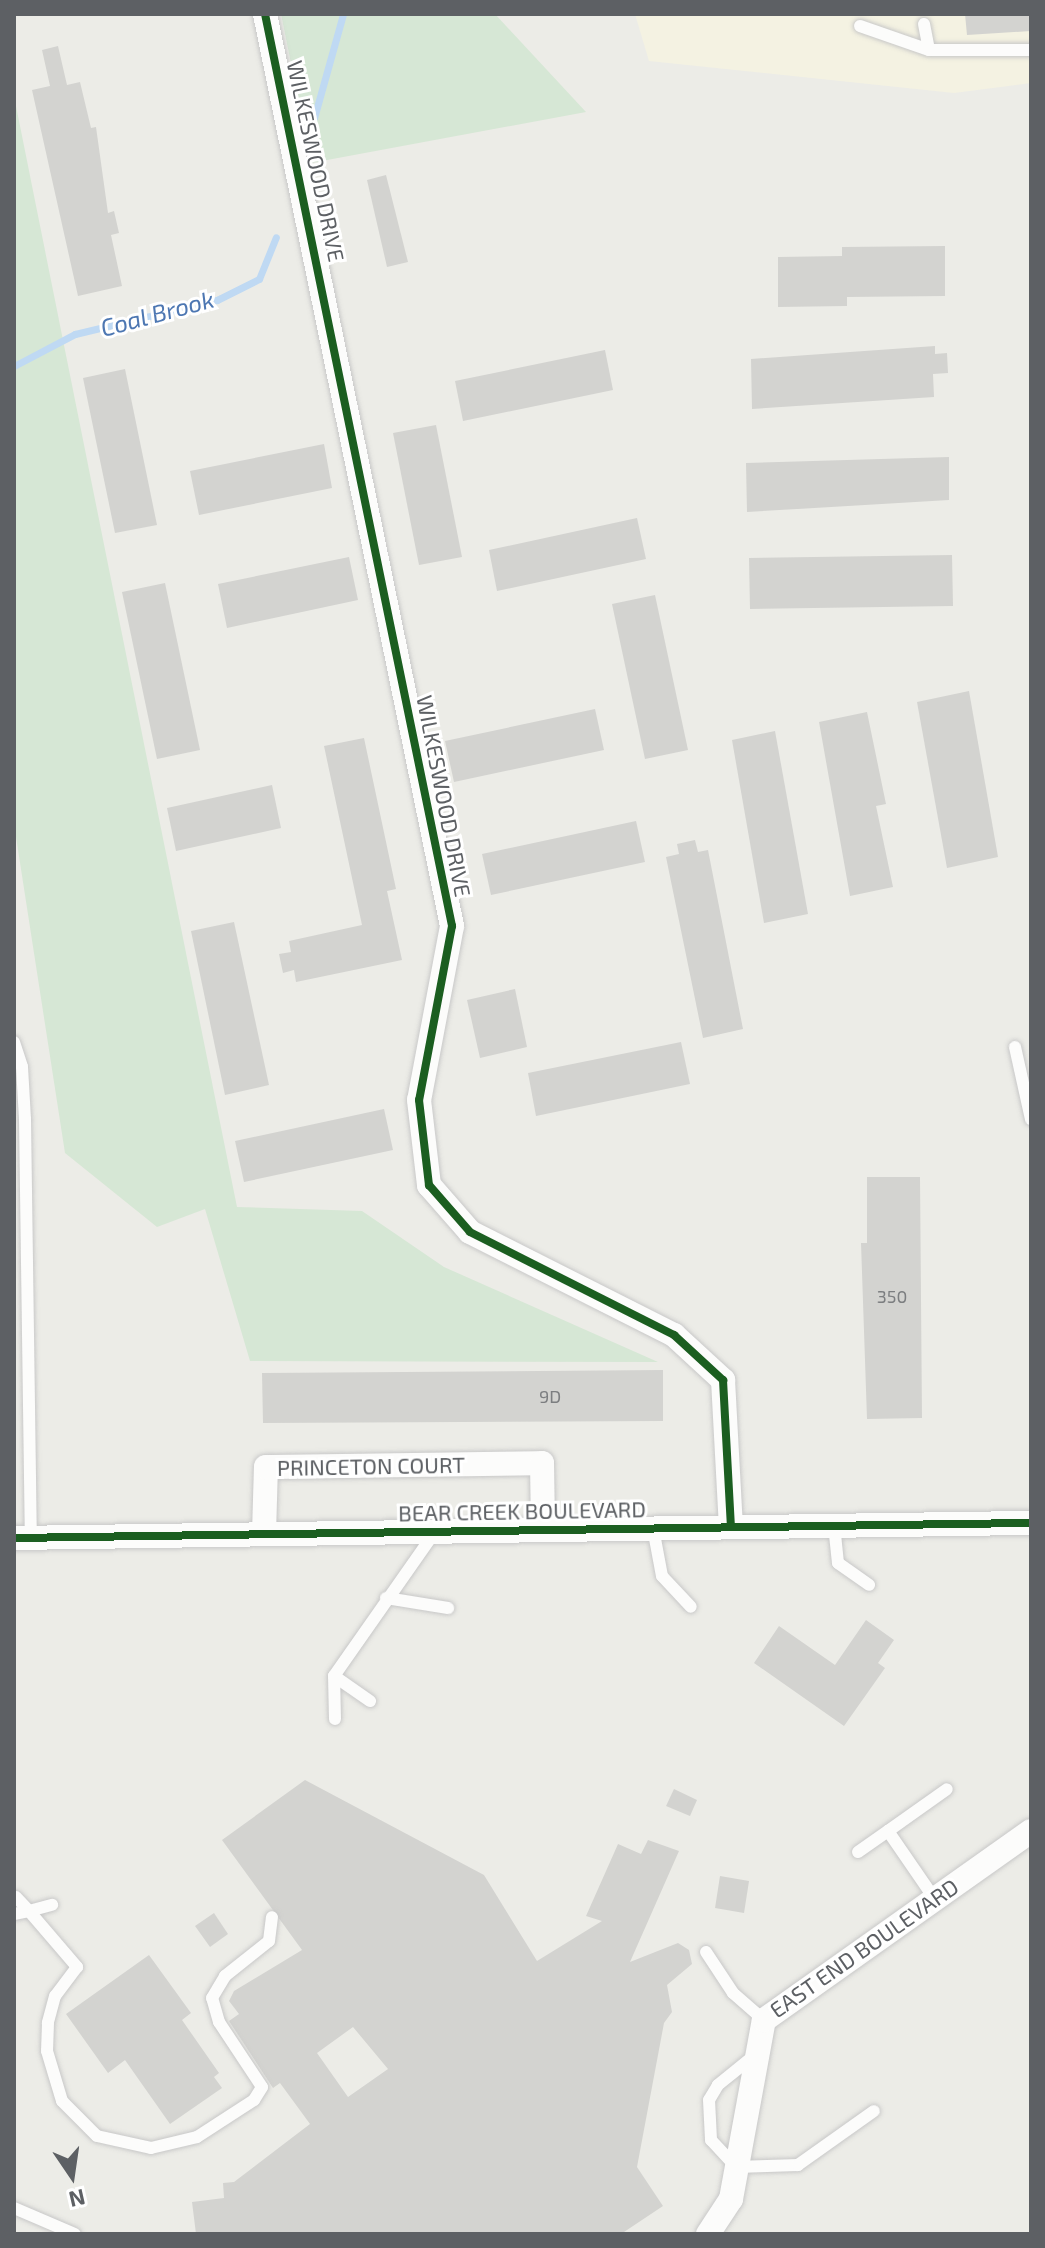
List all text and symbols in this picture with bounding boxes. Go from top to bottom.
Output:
street label: WILKESWOOD DRIVE [282,58,350,264]
water label: Coal Brook [97,284,217,342]
street label: WILKESWOOD DRIVE [411,693,477,899]
house number: 350 [877,1285,907,1307]
house number: 9D [539,1385,561,1407]
street label: PRINCETON COURT [277,1451,465,1481]
street label: BEAR CREEK BOULEVARD [398,1496,646,1526]
street label: EAST END BOULEVARD [764,1873,964,2023]
north arrow [32,2136,112,2216]
text: N [67,2185,88,2214]

